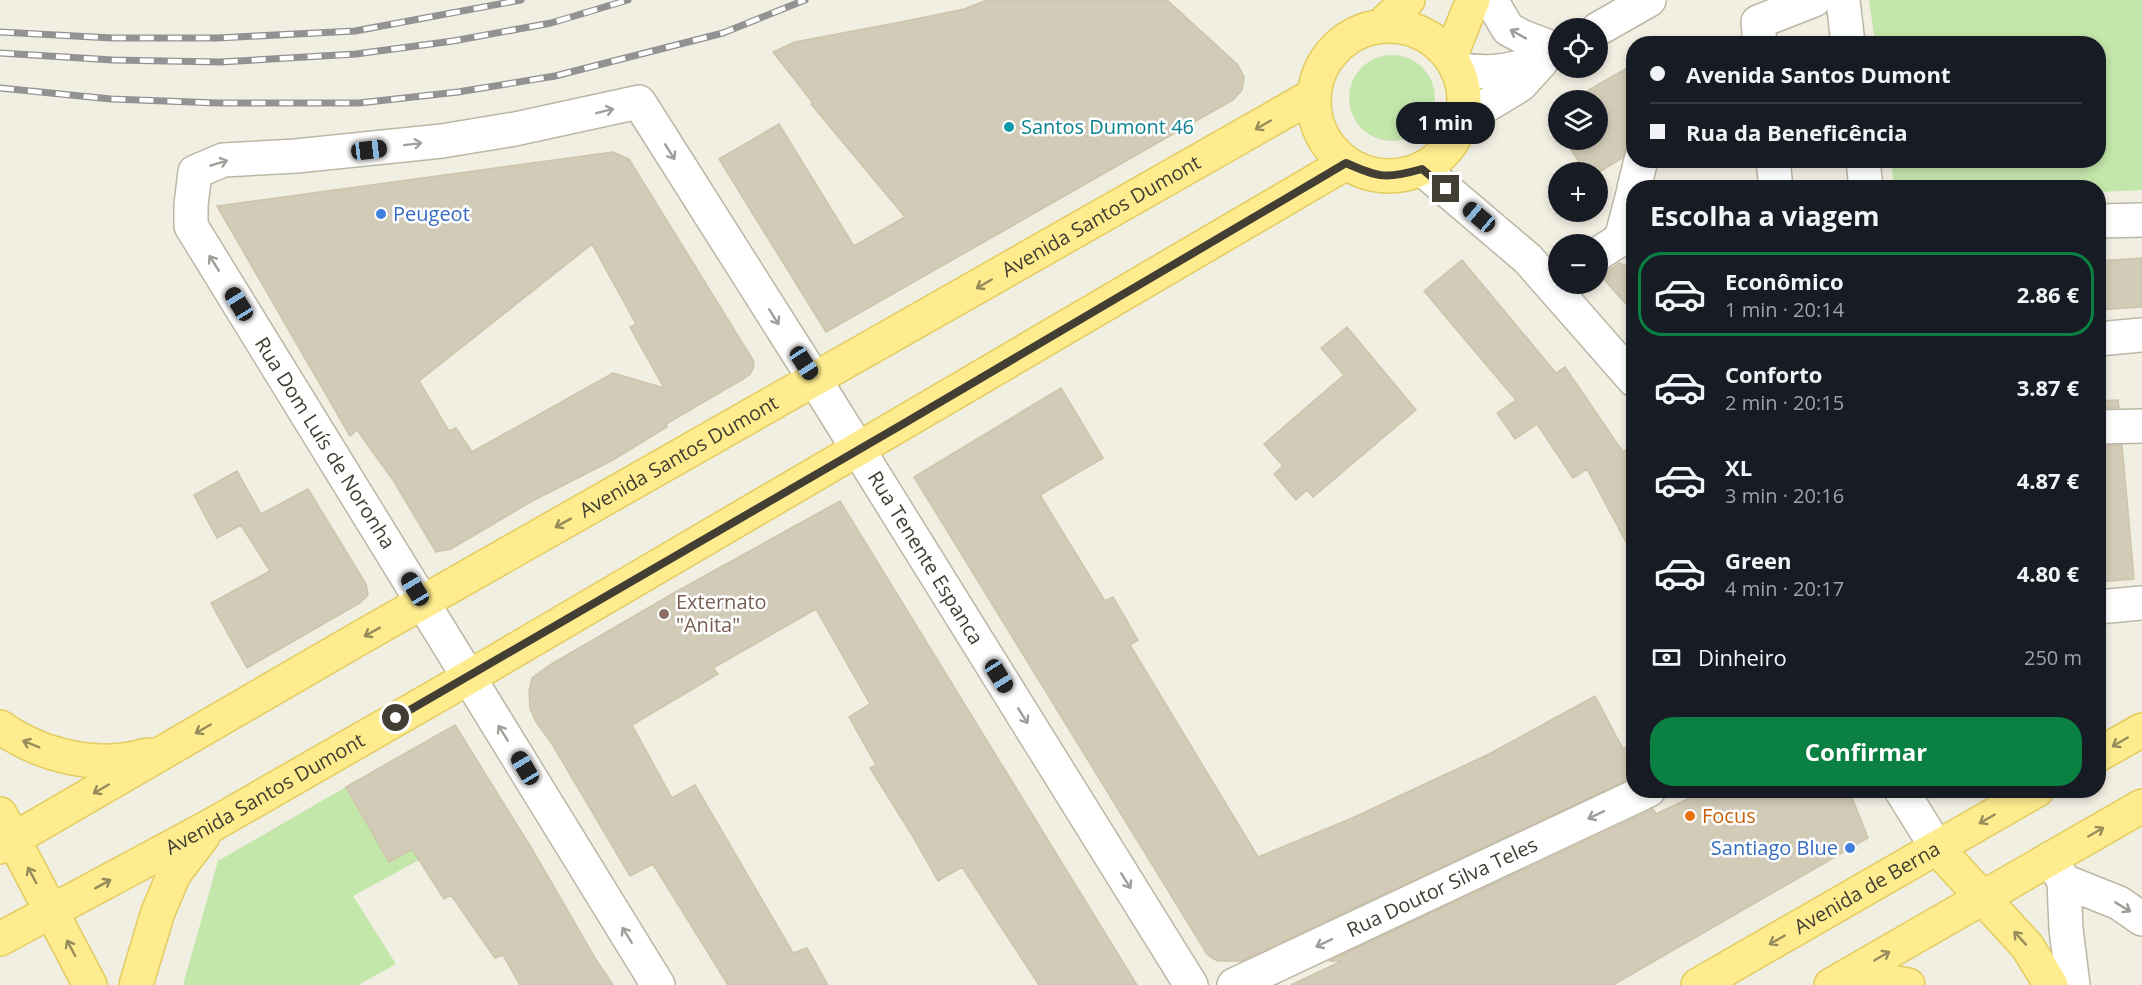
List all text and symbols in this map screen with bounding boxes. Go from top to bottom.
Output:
map controls [1548,18,1608,294]
button: locate [1548,18,1608,78]
one-way arrow [1509,28,1527,39]
text: Avenida Santos Dumont [1686,59,1950,89]
button: layers [1548,90,1608,150]
callout: 1 min [1396,102,1496,144]
one-way arrow [595,104,614,116]
text: 1 min [1418,109,1473,136]
place label: Santos Dumont 46 [1021,113,1194,140]
text: Rua da Beneficência [1686,117,1907,147]
one-way arrow [1255,119,1272,131]
marker: Santos Dumont 46 [1002,120,1016,134]
car [350,139,388,161]
one-way arrow [402,139,422,150]
one-way arrow [665,143,677,160]
street label: Avenida Santos Dumont [996,148,1205,283]
one-way arrow [209,157,228,168]
button: + [1548,162,1608,222]
route end [1432,175,1459,202]
text: Escolha a viagem [1650,197,1879,234]
car [1459,199,1499,235]
place label: Peugeot [393,200,470,227]
marker: Peugeot [374,207,388,221]
button: − [1548,234,1608,294]
one-way arrow [208,255,220,272]
text: Econômico [1725,266,1844,296]
icon: car [1653,267,1707,321]
one-way arrow [976,278,993,290]
text: 2.86 € [2017,279,2079,309]
car [222,284,256,324]
text: 1 min · 20:14 [1725,296,1844,323]
one-way arrow [769,308,781,325]
street label: Rua Dom Luís de Noronha [249,332,402,554]
car [787,343,821,383]
text: Conforto [1725,359,1822,389]
icon: car [1653,360,1707,414]
text: 3.87 € [2017,372,2079,402]
street label: Avenida Santos Dumont [574,389,783,523]
text: 2 min · 20:15 [1725,389,1844,416]
text: XL [1725,452,1752,482]
icon: car [1653,453,1707,507]
text: 4.87 € [2017,465,2079,495]
street label: Rua Tenente Espanca [862,466,990,649]
text: 3 min · 20:16 [1725,482,1844,509]
one-way arrow [555,517,572,529]
text: Green [1725,545,1791,575]
icon: car [1653,546,1707,600]
text: 4.80 € [2017,558,2079,588]
car [398,569,432,609]
text: 4 min · 20:17 [1725,575,1844,602]
place label: Externato "Anita" [676,588,767,638]
marker: Externato "Anita" [657,607,671,621]
one-way arrow [364,626,381,638]
icon: cash [1650,641,1683,674]
text: Dinheiro [1698,642,1787,672]
text: 250 m [2024,644,2082,671]
car [982,656,1016,696]
route start [382,704,409,731]
one-way arrow [1018,707,1030,724]
button: Confirmar [1650,717,2082,786]
one-way arrow [195,723,212,735]
one-way arrow [497,725,509,742]
street label: Avenida Santos Dumont [160,726,369,861]
one-way arrow [2112,736,2129,748]
one-way arrow [22,738,41,749]
car [508,748,542,788]
one-way arrow [93,783,110,795]
place label: Focus [1702,802,1756,829]
marker: Focus [1683,809,1697,823]
one-way arrow [1587,810,1605,822]
one-way arrow [1979,813,1996,825]
one-way arrow [2087,826,2104,838]
street label: Rua Doutor Silva Teles [1342,830,1542,943]
place label: Santiago Blue [1711,834,1838,861]
street label: Avenida de Berna [1789,835,1945,940]
marker: Santiago Blue [1843,841,1857,855]
one-way arrow [26,867,37,885]
one-way arrow [1121,872,1133,889]
one-way arrow [94,878,111,890]
one-way arrow [2114,901,2131,913]
one-way arrow [621,927,633,944]
one-way arrow [2013,931,2027,946]
one-way arrow [1769,934,1786,946]
one-way arrow [1316,937,1334,949]
one-way arrow [64,940,76,958]
one-way arrow [1872,950,1890,961]

